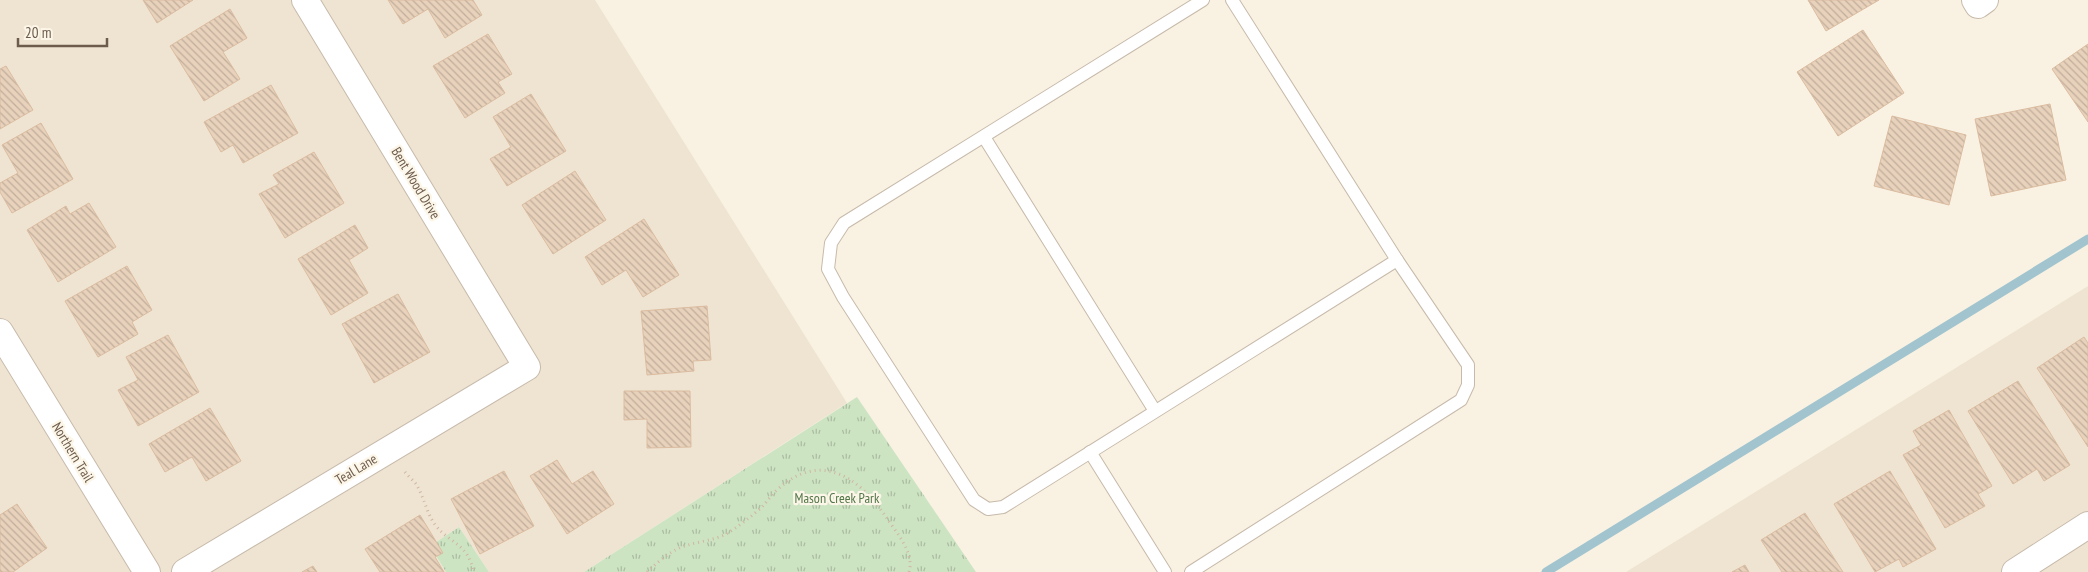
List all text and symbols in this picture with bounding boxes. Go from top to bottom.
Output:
scale bar [18,15,106,47]
text: 20 m [25,23,51,42]
street label: Bent Wood Drive [388,144,445,222]
street label: Northern Trail [48,419,98,486]
street label: Teal Lane [332,449,380,488]
park label: Mason Creek Park [795,489,880,507]

